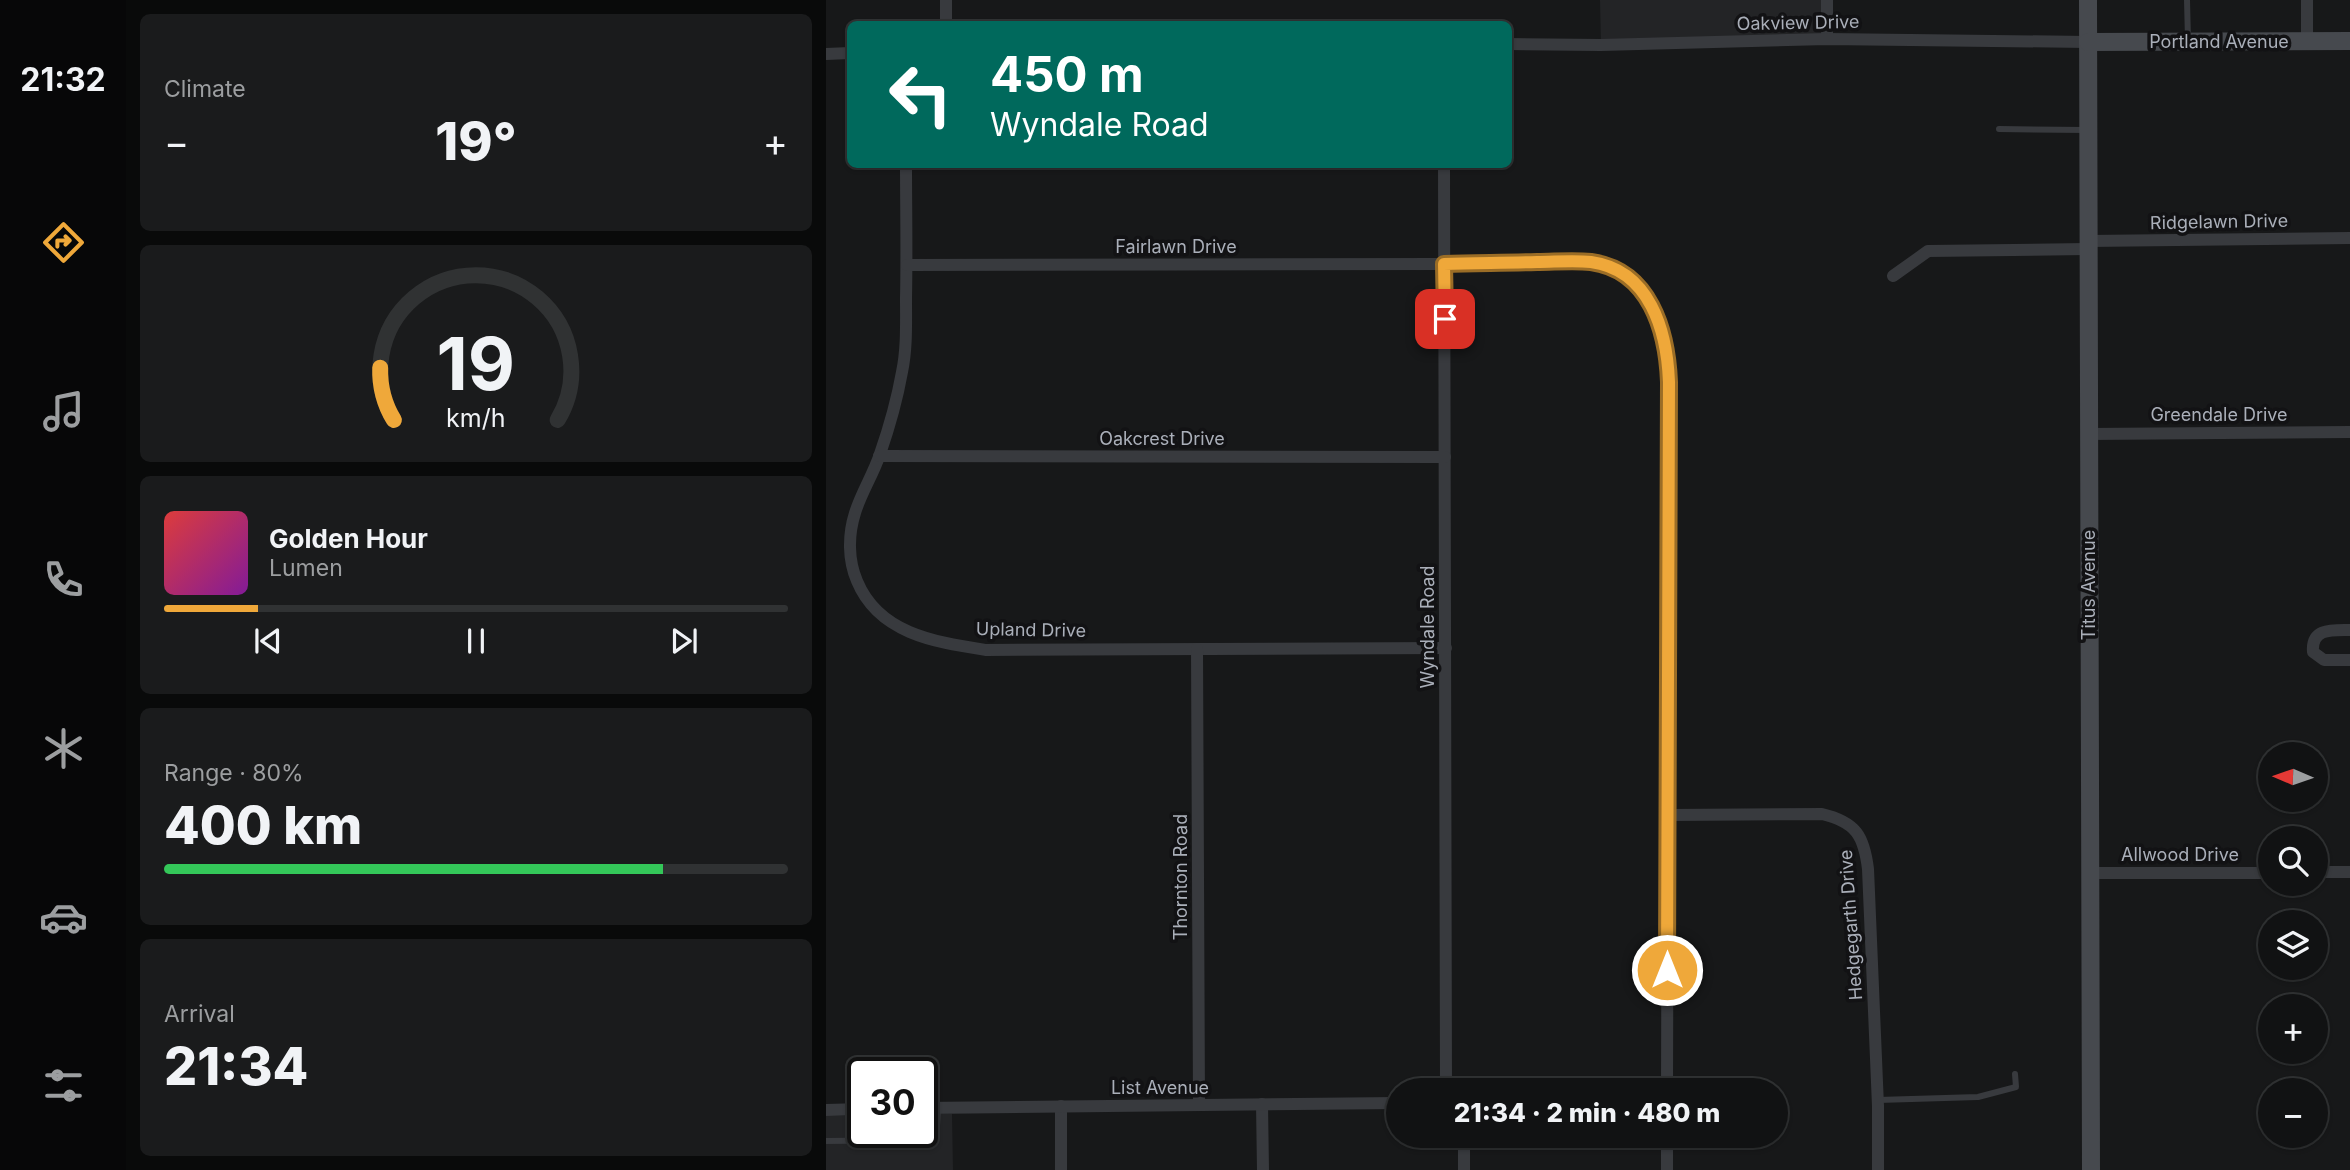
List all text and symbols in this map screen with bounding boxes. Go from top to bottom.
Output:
street label: Oakview Drive [1736,11,1860,34]
street label: Portland Avenue [2149,31,2289,52]
text: 450 m [990,45,1144,104]
icon: left [875,49,966,140]
text: 21:32 [20,60,106,99]
text: Climate [164,75,246,103]
text: Wyndale Road [990,105,1209,144]
text: 19° [435,110,517,173]
text: − [164,119,189,165]
text: + [763,119,788,165]
street label: Ridgelawn Drive [2150,210,2288,233]
icon: directions [39,218,88,267]
street label: Fairlawn Drive [1115,236,1237,257]
pin [1415,289,1475,349]
icon: arrive [1426,300,1464,338]
text: 19 [437,319,515,408]
icon: music [39,387,88,436]
text: km/h [446,403,506,433]
street label: Greendale Drive [2150,404,2288,425]
street label: Oakcrest Drive [1099,428,1225,449]
text: Golden Hour [269,523,428,554]
street label: Titus Avenue [2078,530,2099,640]
text: Lumen [269,554,343,582]
icon: phone [39,555,88,604]
street label: Wyndale Road [1417,566,1438,688]
street label: Upland Drive [976,618,1086,641]
icon: previous [249,622,287,660]
icon: pause [457,622,495,660]
icon: next [665,622,703,660]
icon: climate [39,724,88,773]
north arrow [2258,742,2328,812]
map controls [2258,742,2328,1148]
text: Range · 80% [164,759,304,787]
text: 400 km [164,794,362,857]
street label: Thornton Road [1170,814,1191,940]
button: search [2258,826,2328,896]
street label: Allwood Drive [2121,844,2239,865]
street label: Hedgegarth Drive [1835,849,1866,1001]
icon: car [39,893,88,942]
button: layers [2258,910,2328,980]
position arrow [1630,933,1704,1007]
button: + [2258,994,2328,1064]
text: Arrival [164,1000,235,1028]
text: 21:34 [164,1035,308,1098]
speed limit sign: 30 [847,1057,938,1148]
icon: filters [39,1061,88,1110]
street label: List Avenue [1111,1077,1209,1098]
button: − [2258,1078,2328,1148]
text: 21:34 · 2 min · 480 m [1454,1097,1720,1128]

